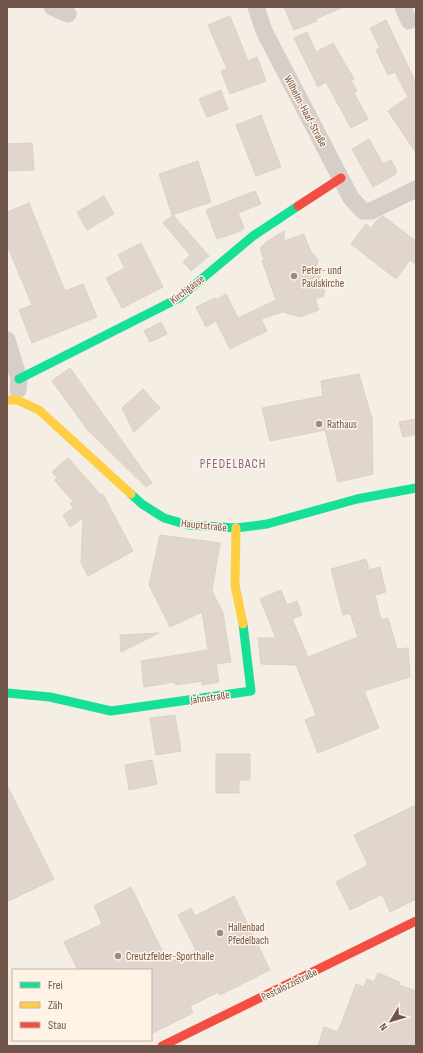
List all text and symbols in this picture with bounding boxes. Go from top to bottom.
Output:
street label: Wilhelm-Haaf-Straße [281,73,330,149]
place label: Peter- und Paulskirche [302,264,344,290]
marker: Peter- und Paulskirche [289,271,299,281]
street label: Kirchgasse [167,272,207,307]
place label: Rathaus [327,418,357,431]
marker: Rathaus [314,419,324,429]
district label: PFEDELBACH [200,456,266,472]
street label: Hauptstraße [180,517,227,534]
street label: Jahnstraße [189,688,231,707]
place label: Hallenbad Pfedelbach [228,921,269,947]
marker: Hallenbad Pfedelbach [215,928,225,938]
place label: Creutzfelder-Sporthalle [126,950,214,963]
marker: Creutzfelder-Sporthalle [113,951,123,961]
street label: Pestalozzistraße [259,965,319,1004]
legend [12,969,152,1041]
text: Frei [48,978,63,993]
text: Zäh [48,998,63,1013]
north arrow [371,1001,411,1041]
text: Stau [48,1018,66,1033]
text: N [377,1020,390,1033]

